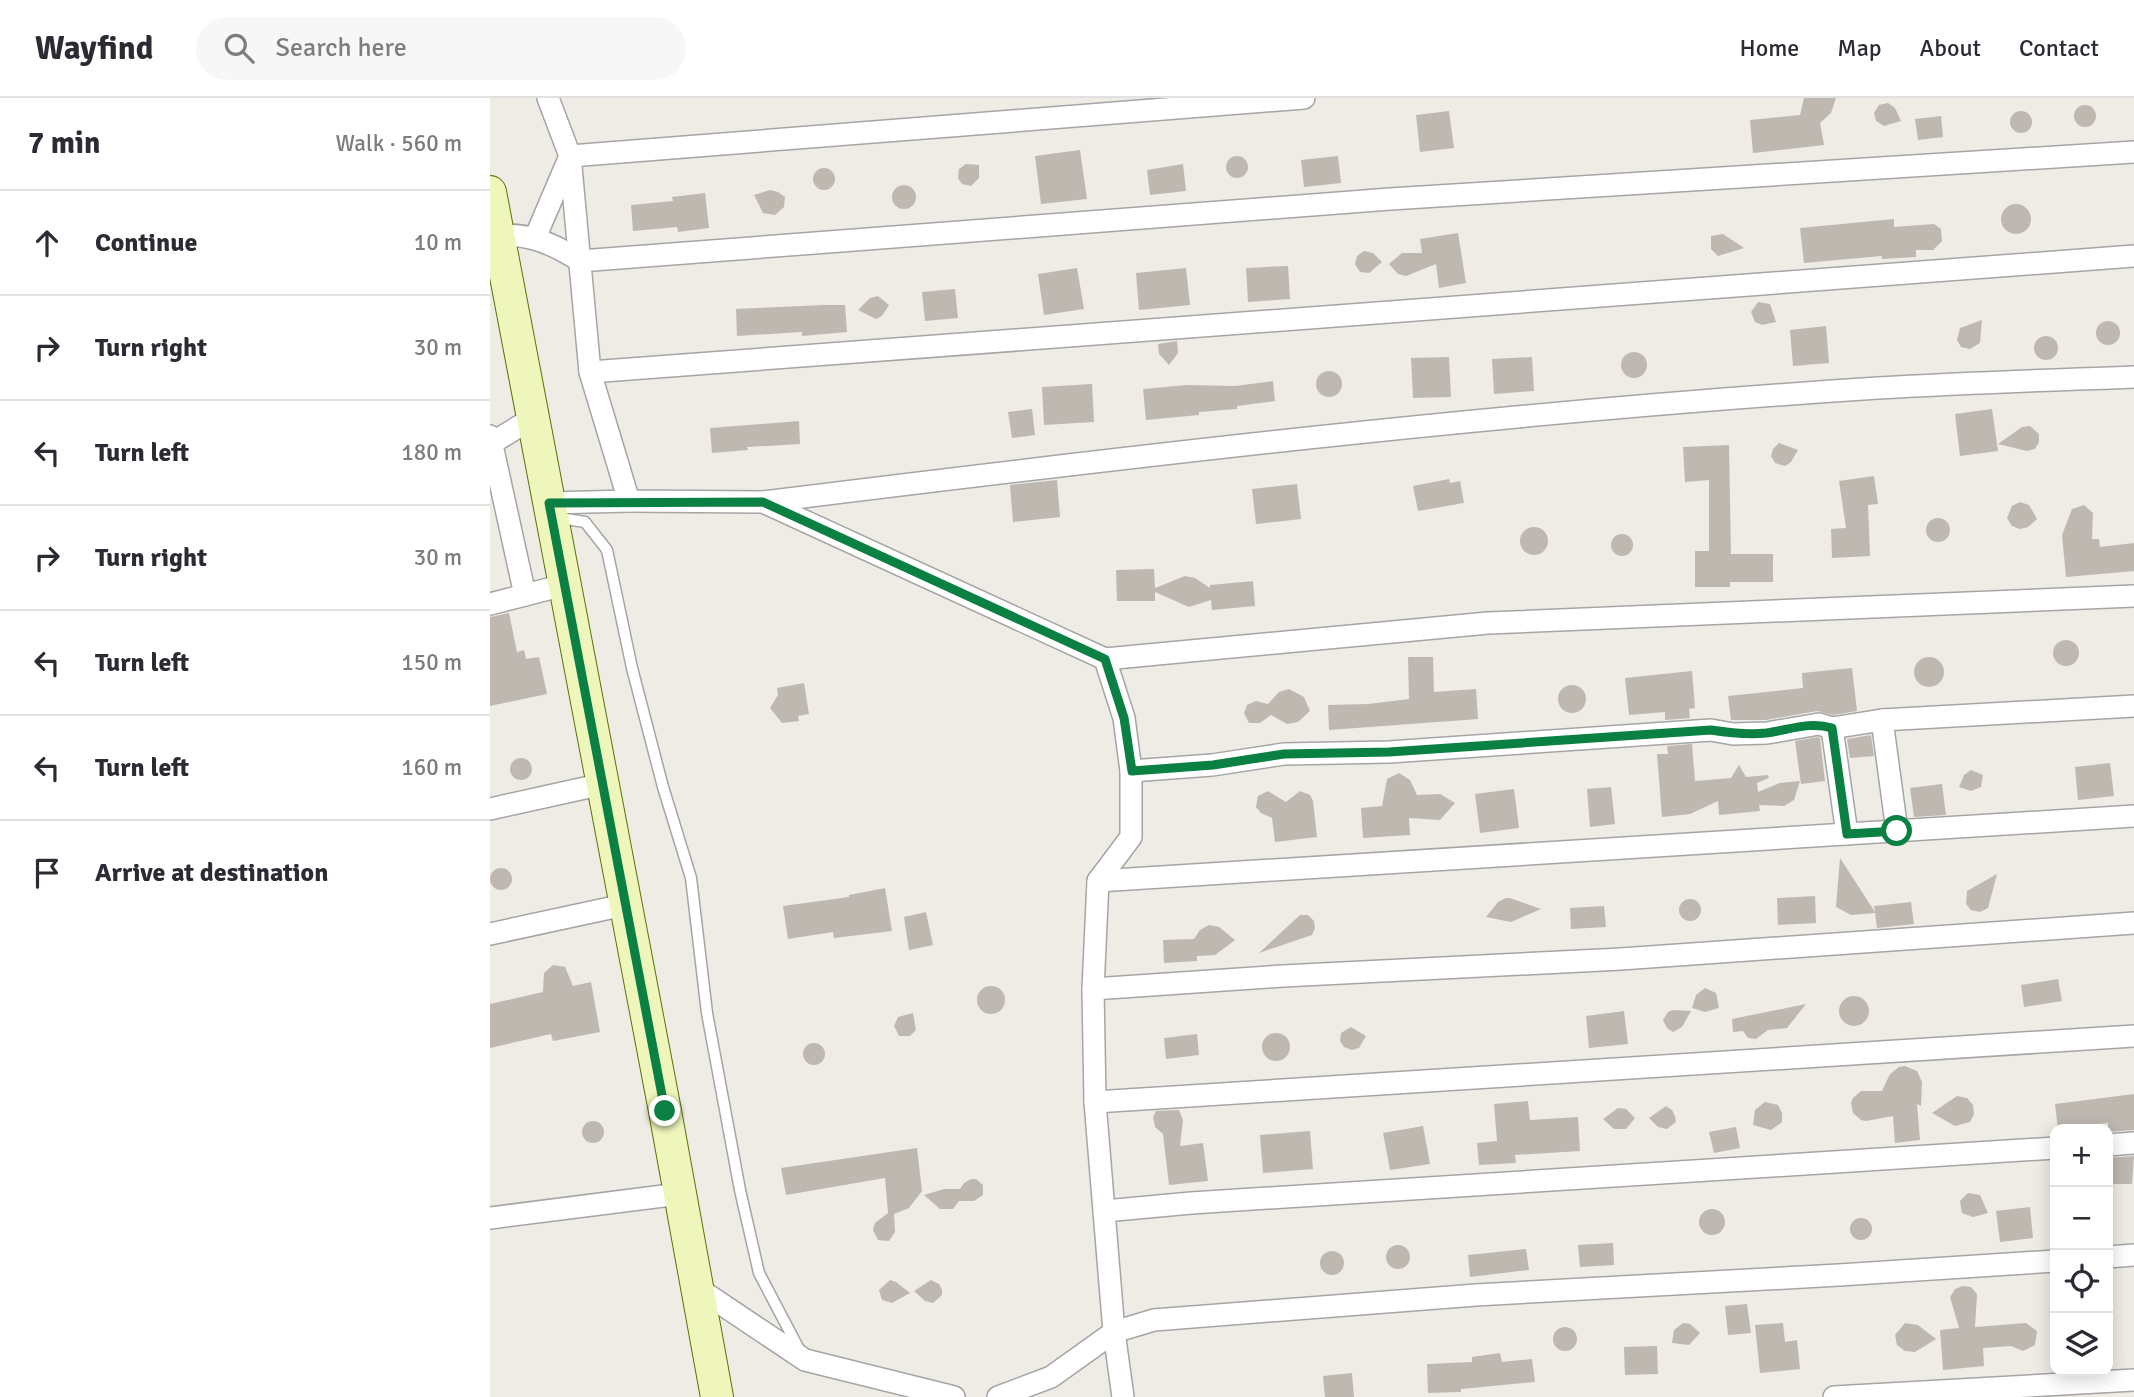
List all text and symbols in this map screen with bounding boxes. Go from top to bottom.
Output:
search box [196,17,686,80]
text: Wayfind [35,28,154,69]
icon: search [220,29,258,67]
text: Search here [276,32,407,64]
text: Home [1739,33,1799,63]
text: Map [1837,33,1882,63]
text: About [1920,33,1981,63]
text: Contact [2019,33,2099,63]
text: 7 min [28,125,100,162]
text: Walk · 560 m [336,129,462,158]
icon: ahead [28,224,66,262]
text: Continue [95,227,197,259]
text: 10 m [414,228,462,257]
icon: right [28,329,66,367]
text: Turn right [95,332,207,364]
text: 30 m [414,333,462,362]
icon: left [28,434,66,472]
text: Turn left [95,437,189,469]
text: 180 m [401,438,462,467]
icon: right [28,539,66,577]
text: Turn right [95,542,207,574]
text: 30 m [414,543,462,572]
icon: left [28,644,66,682]
text: Turn left [95,647,189,679]
text: 150 m [401,648,462,677]
icon: left [28,749,66,787]
text: Turn left [95,752,189,784]
text: 160 m [401,753,462,782]
route start [1881,815,1912,846]
icon: arrive [28,854,66,892]
text: Arrive at destination [95,857,328,889]
route end [649,1095,680,1126]
map controls [2050,1124,2113,1376]
button: + [2050,1124,2113,1187]
button: − [2050,1187,2113,1250]
button: locate [2050,1250,2113,1313]
button: layers [2050,1313,2113,1376]

